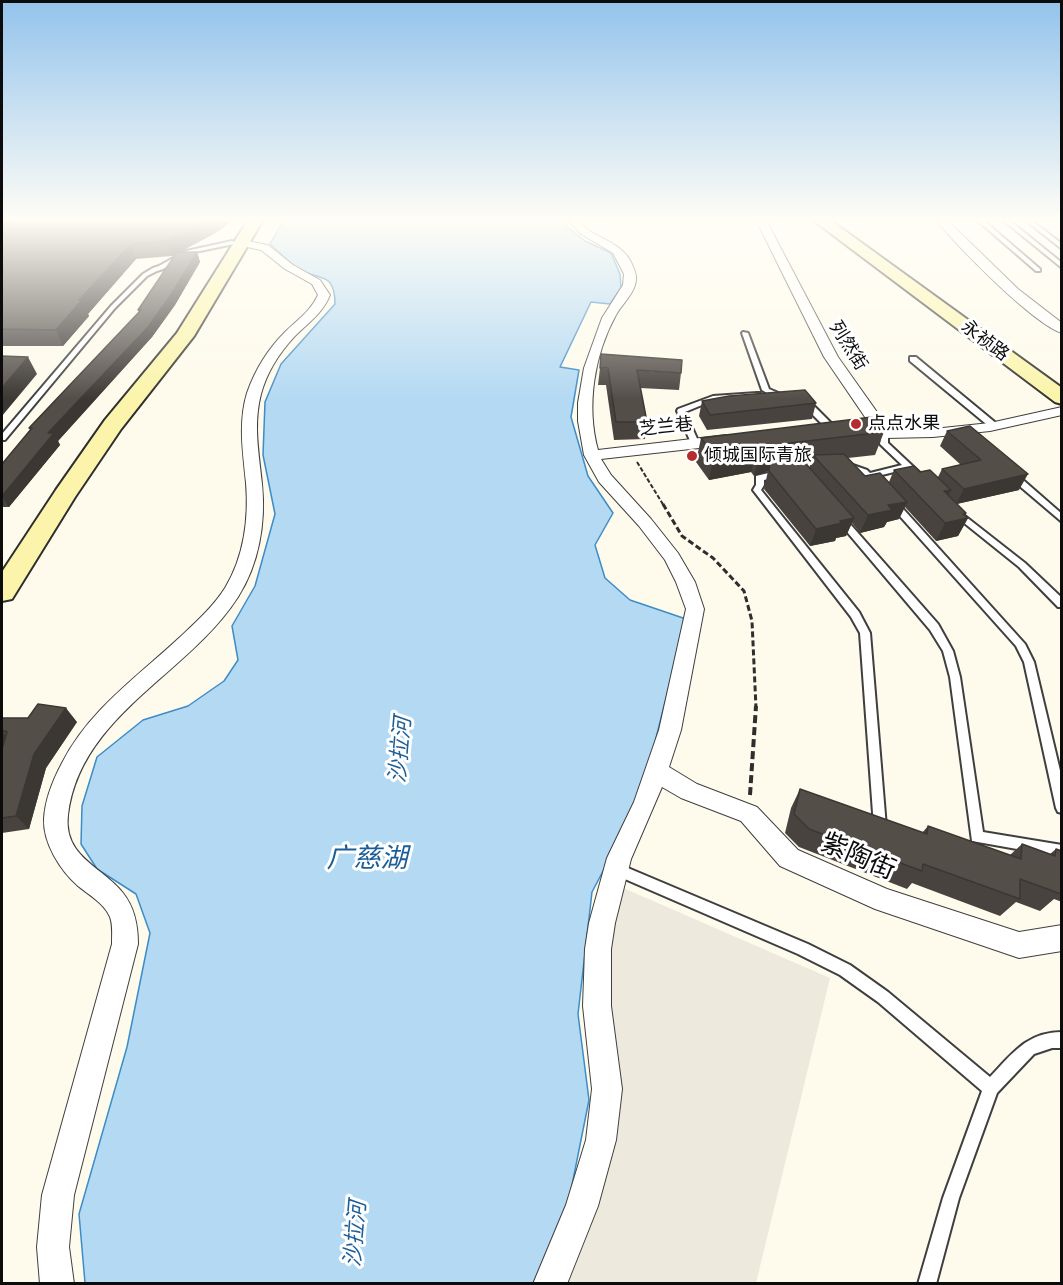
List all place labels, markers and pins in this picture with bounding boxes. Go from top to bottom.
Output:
place label: 点点水果 [868,413,940,435]
marker: 点点水果 [849,417,863,431]
place label: 倾城国际青旅 [704,445,812,467]
marker: 倾城国际青旅 [685,449,699,463]

